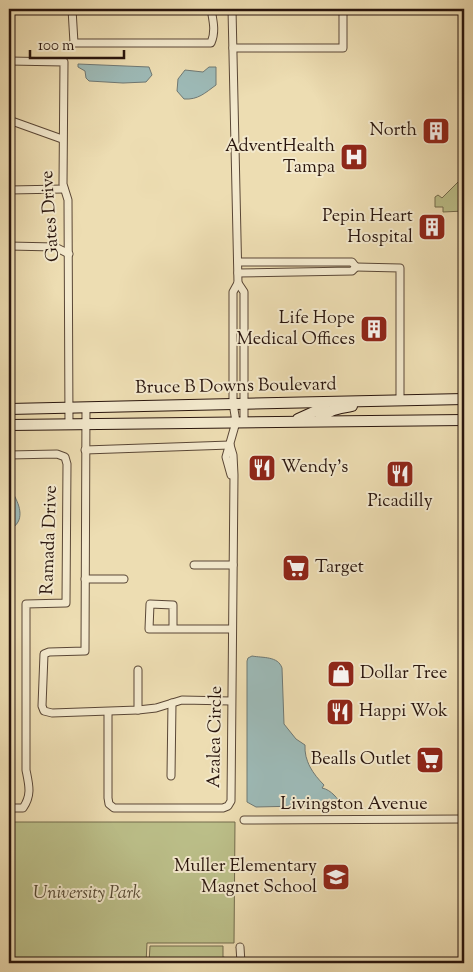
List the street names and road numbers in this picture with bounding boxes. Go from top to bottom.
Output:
street label: Gates Drive [35,169,67,263]
street label: Bruce B Downs Boulevard [135,372,337,402]
street label: Ramada Drive [35,485,65,595]
street label: Azalea Circle [202,686,230,788]
street label: Livingston Avenue [280,792,428,818]

